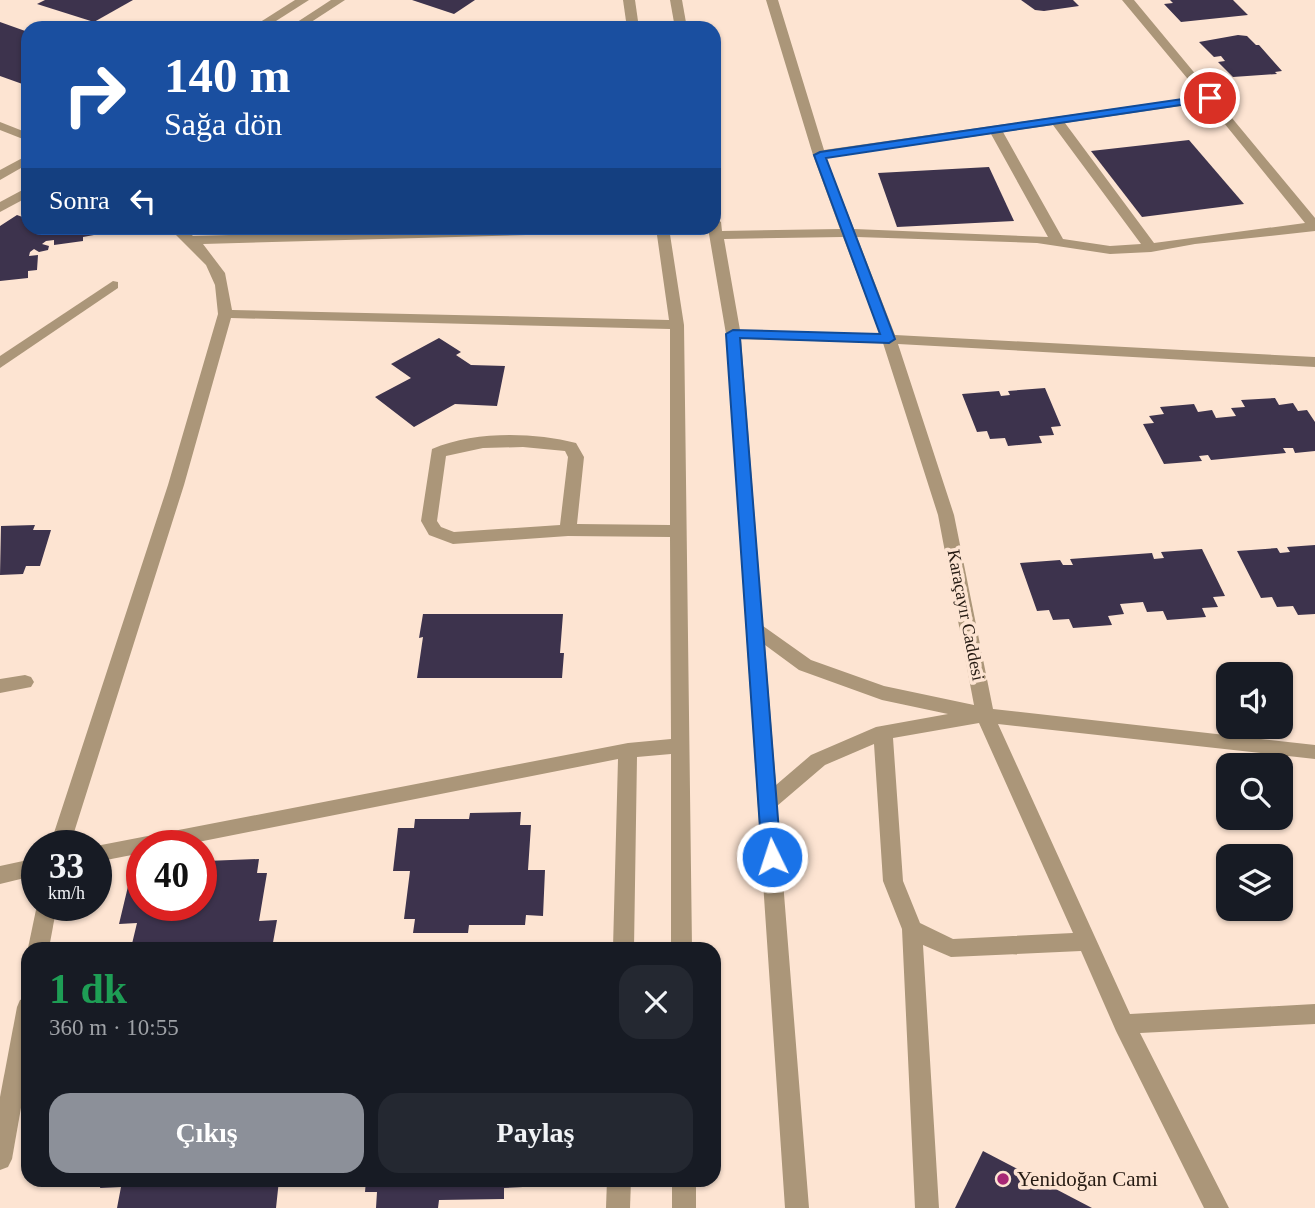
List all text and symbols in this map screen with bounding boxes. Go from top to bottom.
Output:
text: 140 m [164,48,291,103]
icon: right [49,49,140,140]
pin [1180,68,1240,128]
icon: arrive [1191,79,1229,117]
text: Sağa dön [164,106,282,142]
icon: left [124,182,162,220]
text: Sonra [49,186,110,215]
street label: Karaçayır Caddesi [943,548,989,682]
map controls [1216,662,1293,921]
button: sound [1216,662,1293,739]
button: search [1216,753,1293,830]
position arrow [735,820,809,894]
speed limit sign: 40 [126,830,217,921]
button: layers [1216,844,1293,921]
text: 33 [49,847,84,886]
text: km/h [48,883,85,903]
button: close [619,965,693,1039]
text: 1 dk [49,966,127,1012]
text: 360 m · 10:55 [49,1015,179,1040]
button: Çıkış [49,1093,364,1173]
button: Paylaş [378,1093,693,1173]
place label: Yenidoğan Cami [1017,1167,1158,1191]
marker: Yenidoğan Cami [995,1171,1011,1187]

